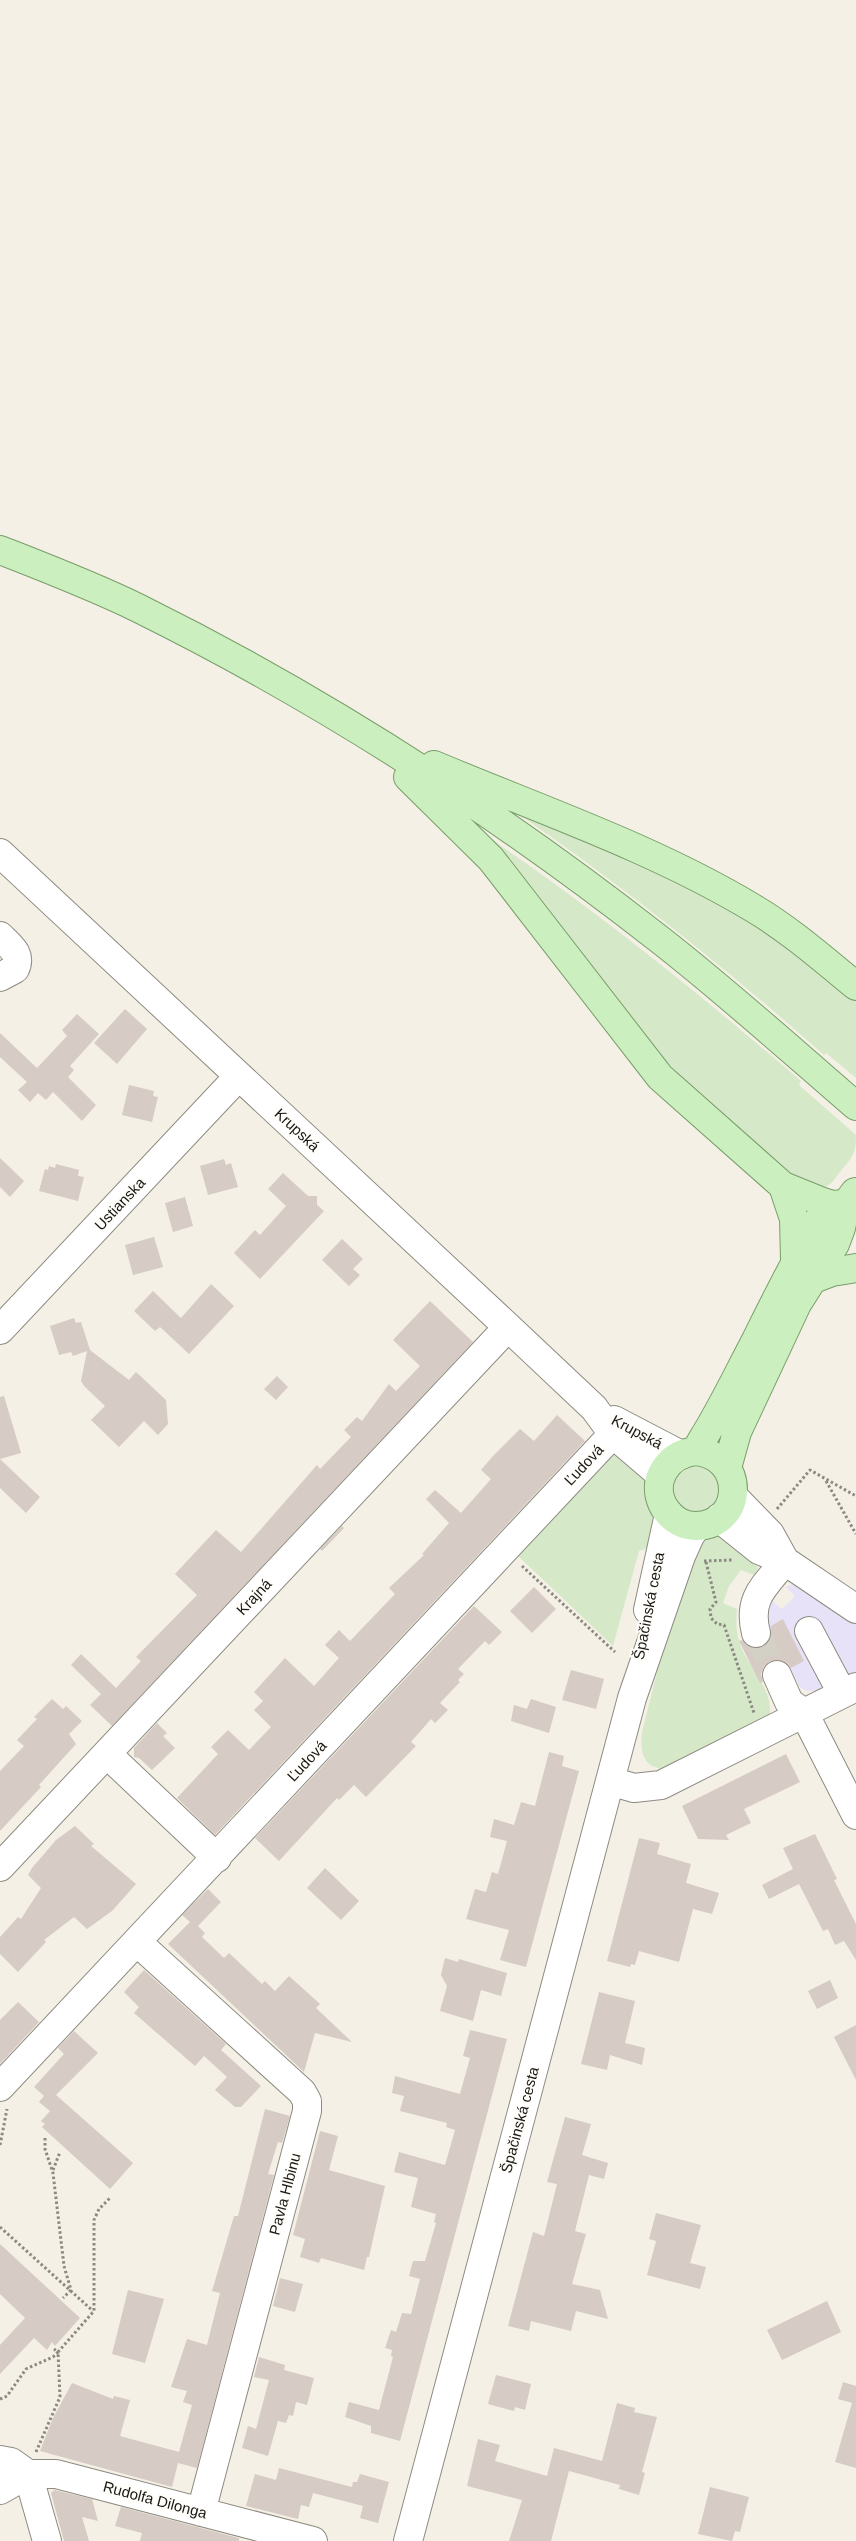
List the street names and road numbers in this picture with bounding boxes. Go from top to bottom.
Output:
street label: Krupská [271,1105,324,1155]
street label: Ustianska [91,1173,149,1234]
street label: Krupská [609,1411,666,1452]
street label: Ľudová [561,1440,607,1488]
street label: Špačinská cesta [630,1550,667,1661]
street label: Krajná [233,1575,275,1618]
street label: Ľudová [284,1736,330,1784]
street label: Špačinská cesta [497,2064,542,2175]
street label: Pavla Hlbinu [265,2151,304,2237]
street label: Rudolfa Dilonga [101,2477,210,2522]

